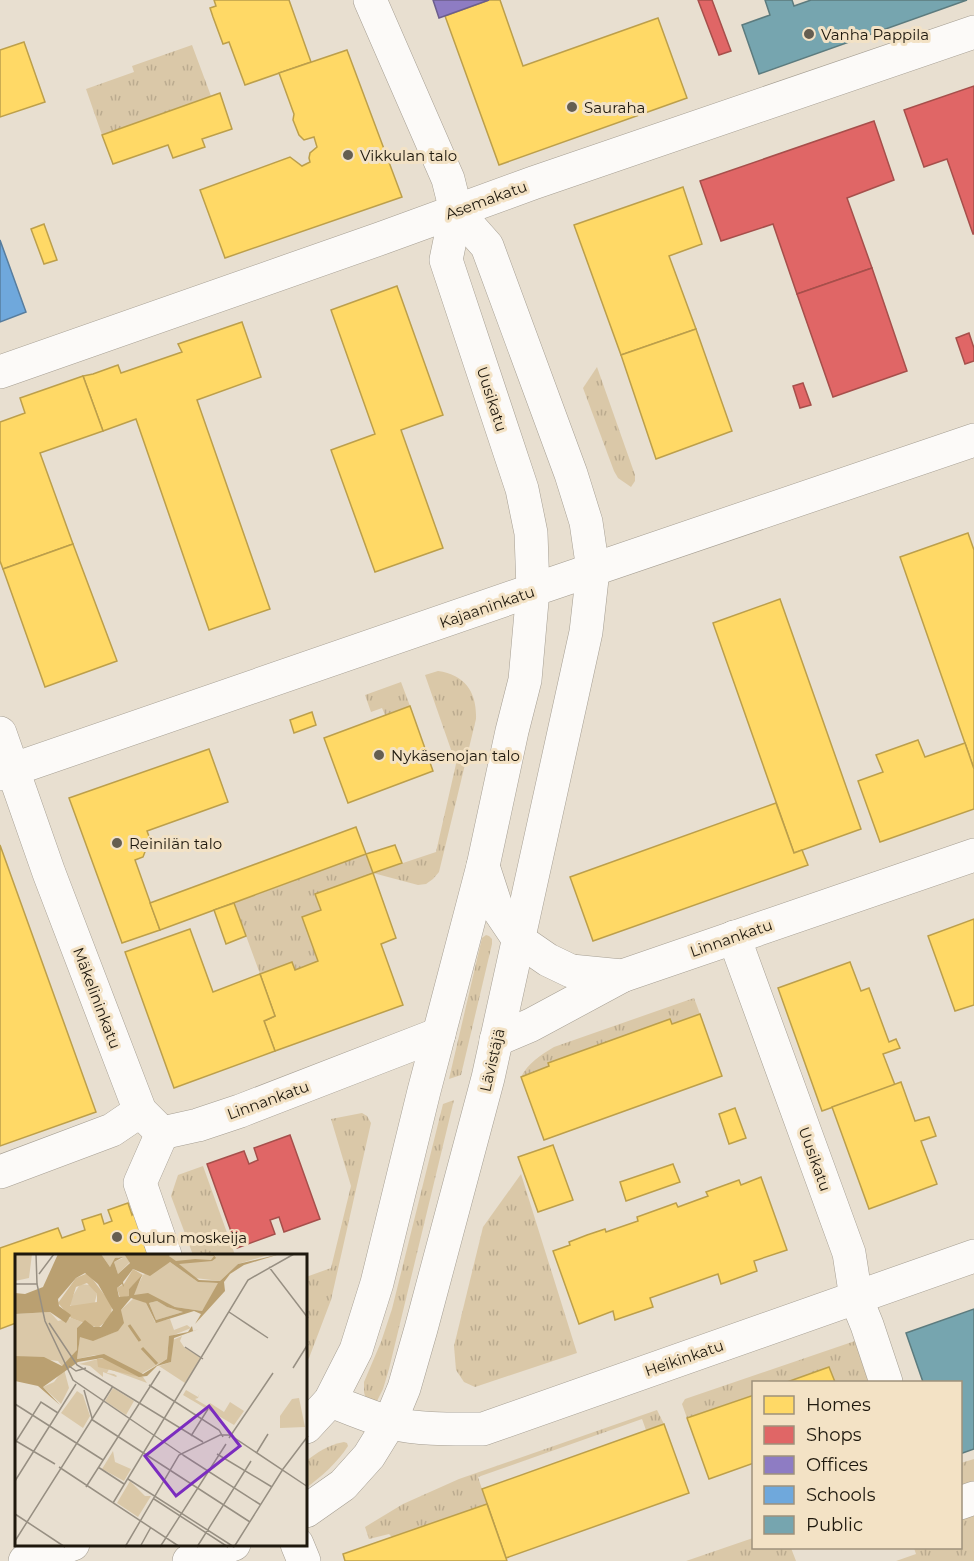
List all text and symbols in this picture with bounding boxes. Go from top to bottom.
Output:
place label: Vanha Pappila [821,25,929,44]
marker: Vanha Pappila [802,27,816,41]
place label: Sauraha [584,98,645,117]
marker: Sauraha [565,100,579,114]
place label: Vikkulan talo [360,146,457,165]
marker: Vikkulan talo [341,148,355,162]
street label: Asemakatu [442,176,530,224]
street label: Uusikatu [473,364,511,434]
street label: Kajaaninkatu [437,582,537,632]
place label: Nykäsenojan talo [391,746,520,765]
marker: Nykäsenojan talo [372,748,386,762]
place label: Reinilän talo [129,834,222,853]
marker: Reinilän talo [110,836,124,850]
street label: Linnankatu [687,915,775,961]
street label: Mäkelininkatu [69,945,125,1051]
street label: Lävistäjä [475,1026,509,1094]
street label: Linnankatu [224,1076,312,1124]
street label: Uusikatu [795,1124,835,1194]
place label: Oulun moskeija [129,1228,247,1247]
marker: Oulun moskeija [110,1230,124,1244]
inset map [15,1254,308,1546]
street label: Heikinkatu [642,1336,726,1380]
legend [752,1381,962,1549]
text: Homes [806,1394,871,1416]
text: Shops [806,1424,862,1446]
text: Offices [806,1454,868,1476]
text: Schools [806,1484,876,1506]
text: Public [806,1514,863,1536]

